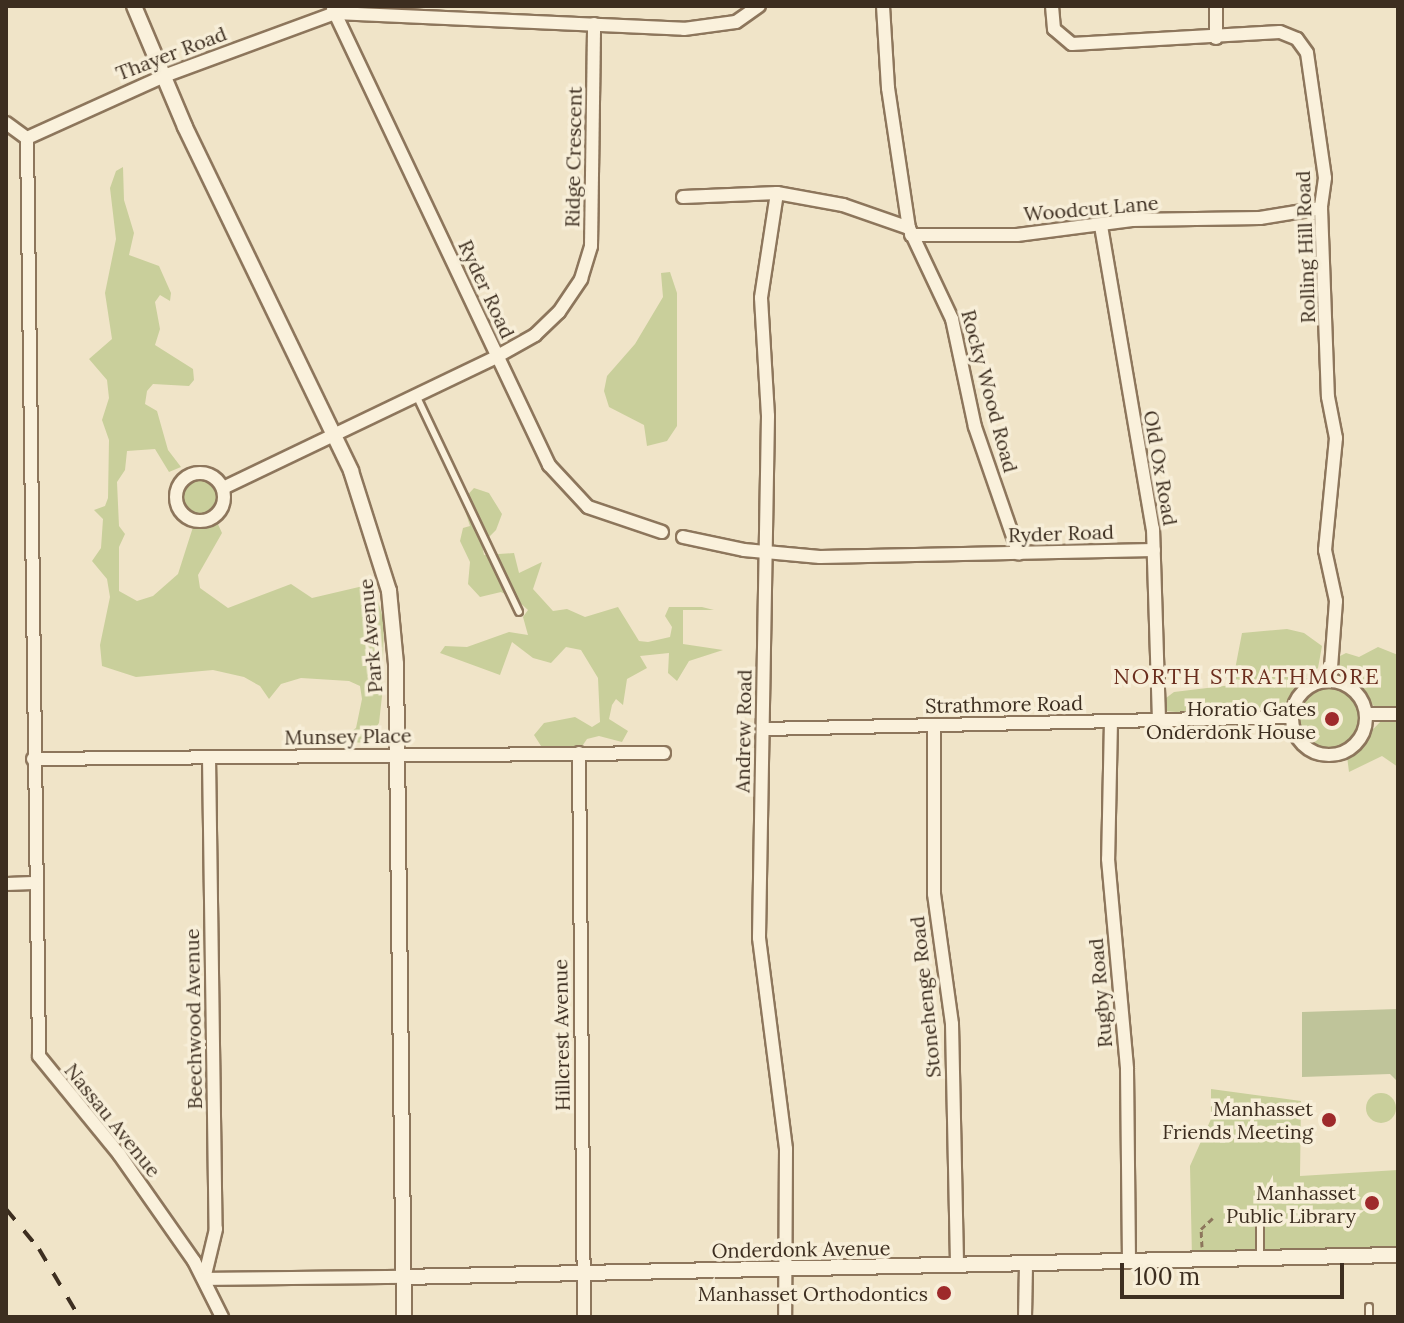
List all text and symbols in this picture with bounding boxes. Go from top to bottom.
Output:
street label: Thayer Road [112,21,230,85]
street label: Ridge Crescent [560,86,586,228]
street label: Rolling Hill Road [1290,170,1320,324]
street label: Woodcut Lane [1023,190,1159,226]
street label: Ryder Road [454,236,520,342]
street label: Rocky Wood Road [957,307,1023,475]
street label: Old Ox Road [1139,409,1183,527]
street label: Ryder Road [1008,519,1114,547]
street label: Park Avenue [353,578,387,694]
district label: NORTH STRATHMORE [1113,664,1381,690]
street label: Andrew Road [730,669,756,793]
street label: Strathmore Road [925,691,1083,717]
place label: Horatio Gates Onderdonk House [1146,696,1316,743]
marker: Horatio Gates Onderdonk House [1323,710,1341,728]
street label: Munsey Place [284,723,412,749]
street label: Stonehenge Road [905,915,945,1079]
street label: Beechwood Avenue [179,928,207,1110]
street label: Rugby Road [1083,937,1117,1049]
street label: Hillcrest Avenue [548,959,574,1111]
street label: Nassau Avenue [60,1058,166,1182]
place label: Manhasset Friends Meeting [1162,1096,1313,1143]
marker: Manhasset Friends Meeting [1320,1111,1338,1129]
place label: Manhasset Public Library [1226,1180,1356,1227]
marker: Manhasset Public Library [1363,1194,1381,1212]
street label: Onderdonk Avenue [711,1235,891,1263]
scale bar [1124,1247,1348,1297]
text: 100 m [1134,1261,1200,1292]
place label: Manhasset Orthodontics [698,1281,928,1305]
marker: Manhasset Orthodontics [935,1284,953,1302]

